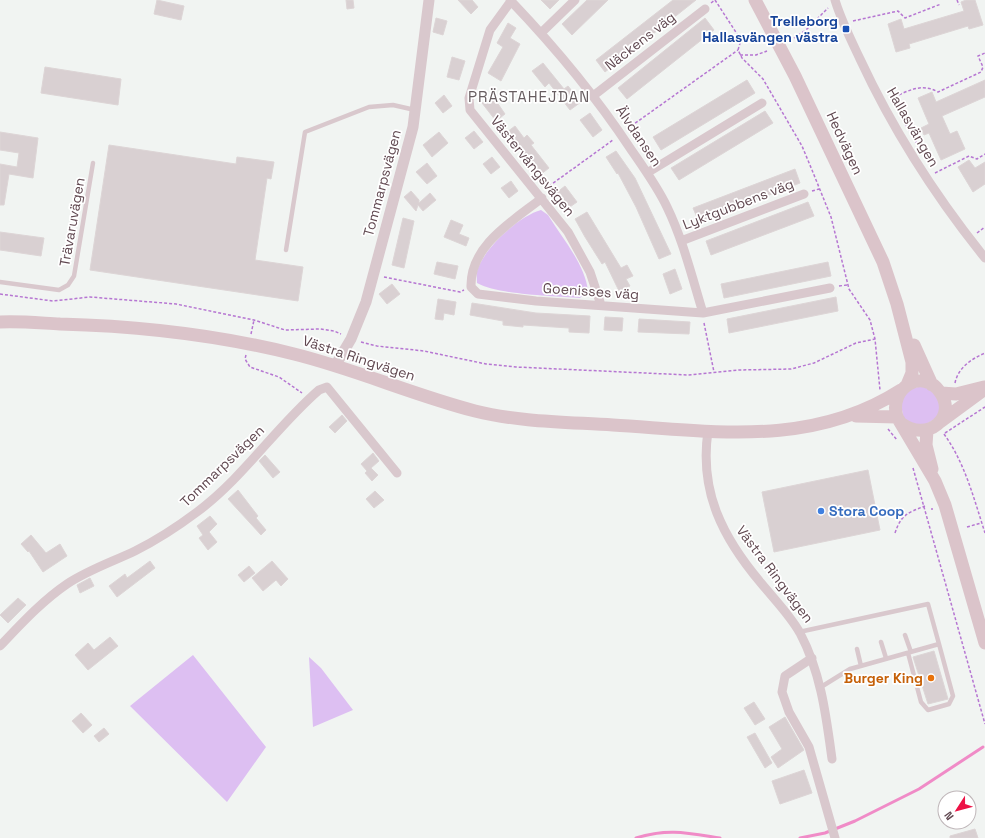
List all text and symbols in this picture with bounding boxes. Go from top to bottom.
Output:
street label: Näckens väg [601,8,679,74]
place label: Trelleborg Hallasvängen västra [702,12,838,46]
marker: Trelleborg Hallasvängen västra [841,24,851,34]
street label: Hallasvängen [883,84,943,170]
district label: PRÄSTAHEJDAN [468,87,590,106]
street label: Älvdansen [612,102,666,170]
street label: Hedvägen [823,109,867,177]
street label: Västervångsvägen [487,112,579,220]
street label: Tommarpsvägen [359,128,405,238]
street label: Lyktgubbens väg [680,175,796,233]
street label: Trävaruvägen [55,176,89,268]
street label: Goenisses väg [542,279,640,303]
street label: Västra Ringvägen [300,331,418,385]
street label: Tommarpsvägen [176,421,268,511]
place label: Stora Coop [829,502,904,520]
marker: Stora Coop [816,506,826,516]
street label: Västra Ringvägen [732,522,818,626]
place label: Burger King [844,669,923,687]
marker: Burger King [926,673,936,683]
north arrow [937,790,977,830]
text: N [941,809,957,823]

